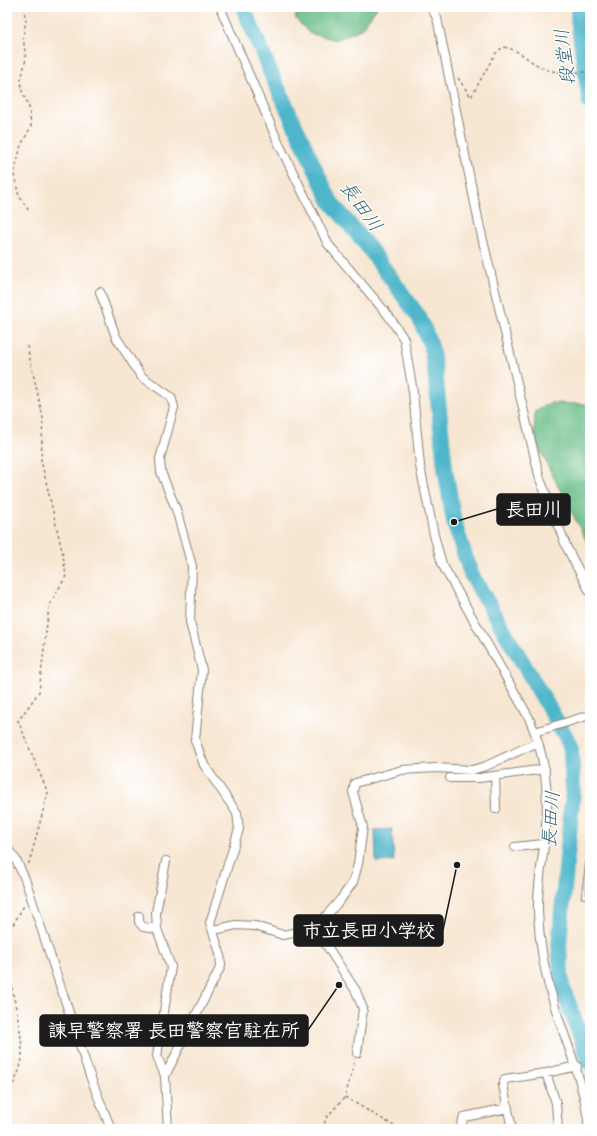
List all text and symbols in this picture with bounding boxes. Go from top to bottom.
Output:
water label: 段堂川 [550,27,583,87]
water label: 長田川 [332,176,388,238]
callout: 長田川 [497,494,570,525]
text: 長田川 [505,498,563,525]
water label: 長田川 [537,790,568,849]
callout: 市立長田小学校 [294,915,443,946]
text: 市立長田小学校 [302,919,436,946]
callout: 諫早警察署 長田警察官駐在所 [40,1015,308,1046]
text: 諫早警察署 長田警察官駐在所 [48,1019,300,1046]

